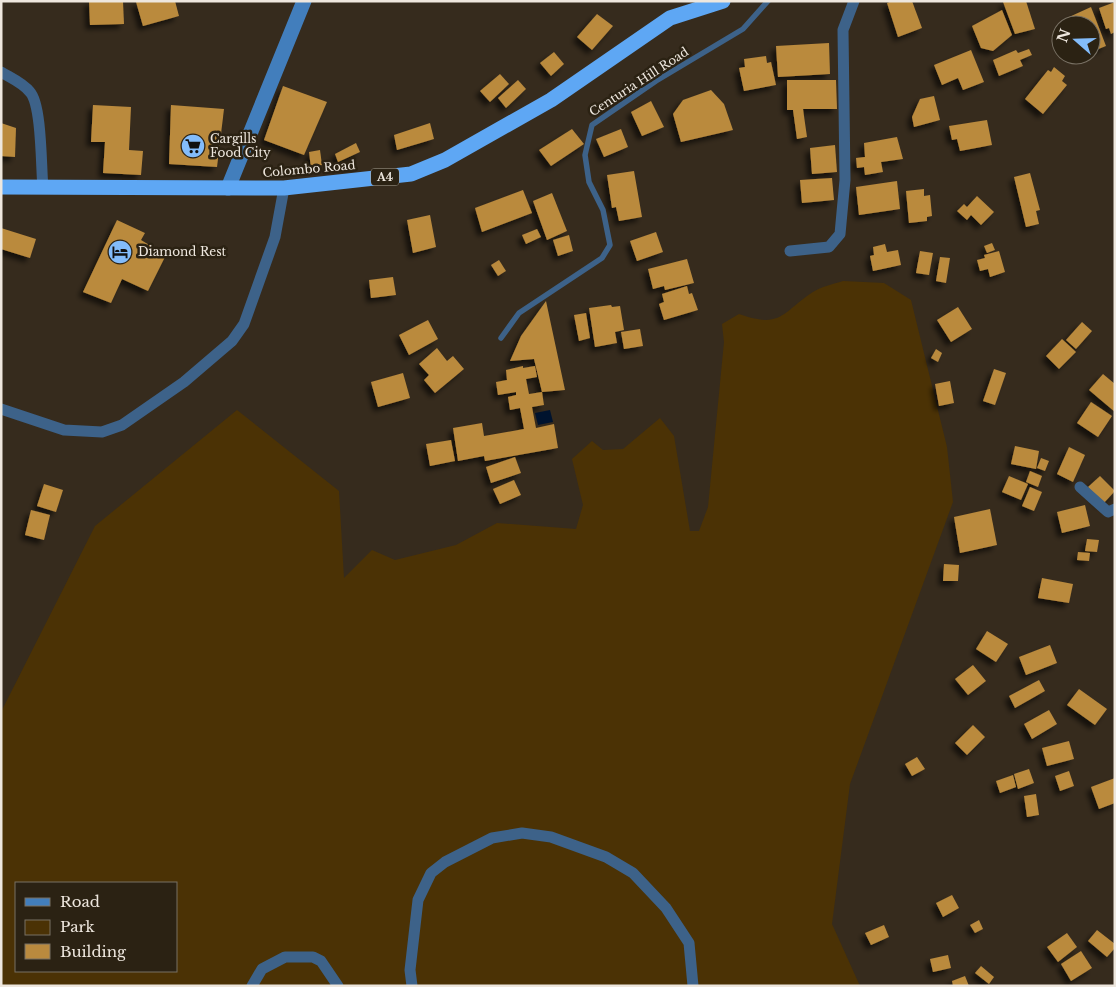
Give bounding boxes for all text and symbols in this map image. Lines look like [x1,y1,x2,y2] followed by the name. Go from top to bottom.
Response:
[1051,15,1101,65] north arrow
[1053,26,1074,45] text: N
[586,44,691,119] street label: Centuria Hill Road
[210,131,271,160] place label: Cargills Food City
[180,133,206,159] supermarket icon: Cargills Food City
[262,157,356,180] street label: Colombo Road
[371,168,399,186] road number: A4
[107,239,133,265] hotel icon: Diamond Rest
[138,244,227,259] place label: Diamond Rest
[15,882,178,972] legend
[60,892,100,911] text: Road
[60,917,96,936] text: Park
[60,942,127,961] text: Building

